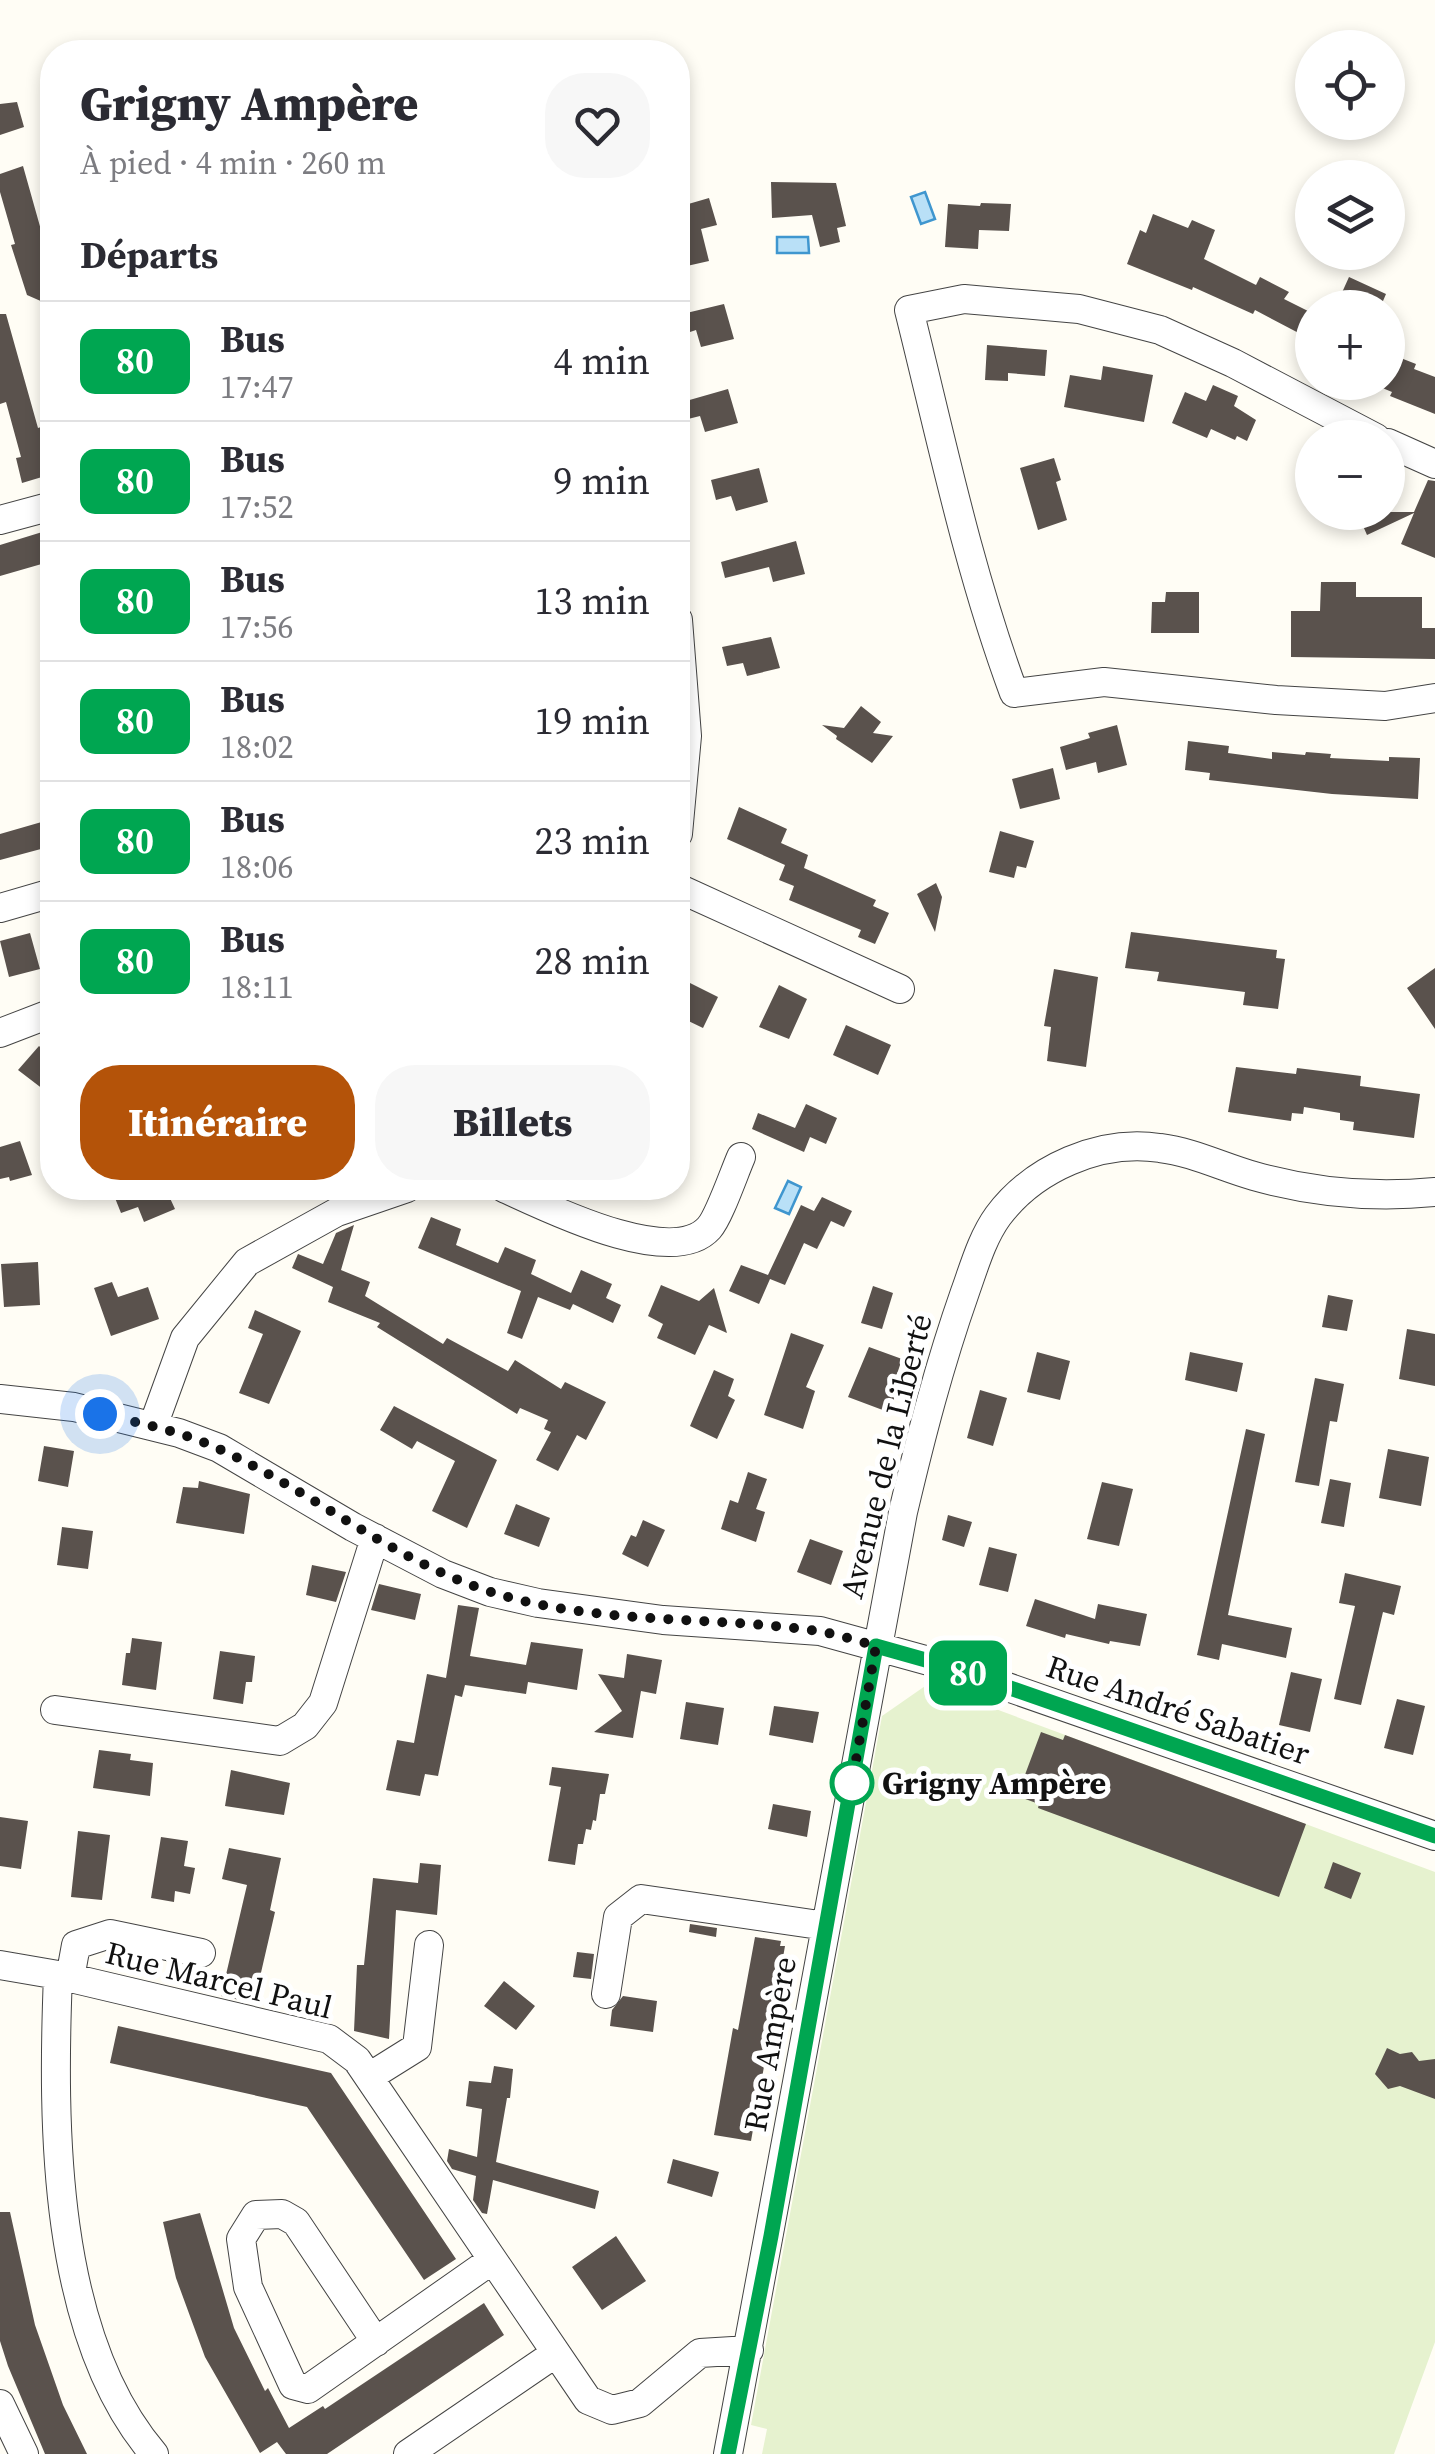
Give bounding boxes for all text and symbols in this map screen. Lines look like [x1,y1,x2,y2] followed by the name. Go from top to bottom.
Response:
[1295,30,1405,530] map controls
[1295,30,1405,140] button: locate
[80,70,419,136] text: Grigny Ampère
[545,73,650,178] button: heart
[80,141,386,185] text: À pied · 4 min · 260 m
[1295,160,1405,270] button: layers
[80,229,218,281] text: Départs
[1295,290,1405,400] button: +
[220,313,285,365] text: Bus
[554,335,650,387] text: 4 min
[116,337,154,385] text: 80
[220,365,294,409] text: 17:47
[1295,420,1405,530] button: −
[220,433,285,485] text: Bus
[554,455,650,507] text: 9 min
[116,457,154,505] text: 80
[220,485,294,529] text: 17:52
[220,553,285,605] text: Bus
[535,575,650,627] text: 13 min
[116,577,154,625] text: 80
[220,605,294,649] text: 17:56
[220,673,285,725] text: Bus
[535,695,650,747] text: 19 min
[116,697,154,745] text: 80
[220,725,294,769] text: 18:02
[220,793,285,845] text: Bus
[535,815,650,867] text: 23 min
[116,817,154,865] text: 80
[220,845,294,889] text: 18:06
[220,913,285,965] text: Bus
[535,935,650,987] text: 28 min
[116,937,154,985] text: 80
[220,965,294,1009] text: 18:11
[80,1065,355,1180] button: Itinéraire
[375,1065,650,1180] button: Billets
[829,1309,943,1603] street label: Avenue de la Liberté
[75,1389,125,1439] your location
[923,1640,1013,1706] line badge: 80
[1041,1644,1316,1776] street label: Rue André Sabatier
[949,1649,987,1697] text: 80
[882,1761,1106,1805] place label: Grigny Ampère
[831,1762,873,1804] marker: Grigny Ampère
[101,1931,337,2029] street label: Rue Marcel Paul
[733,1953,807,2135] street label: Rue Ampère

